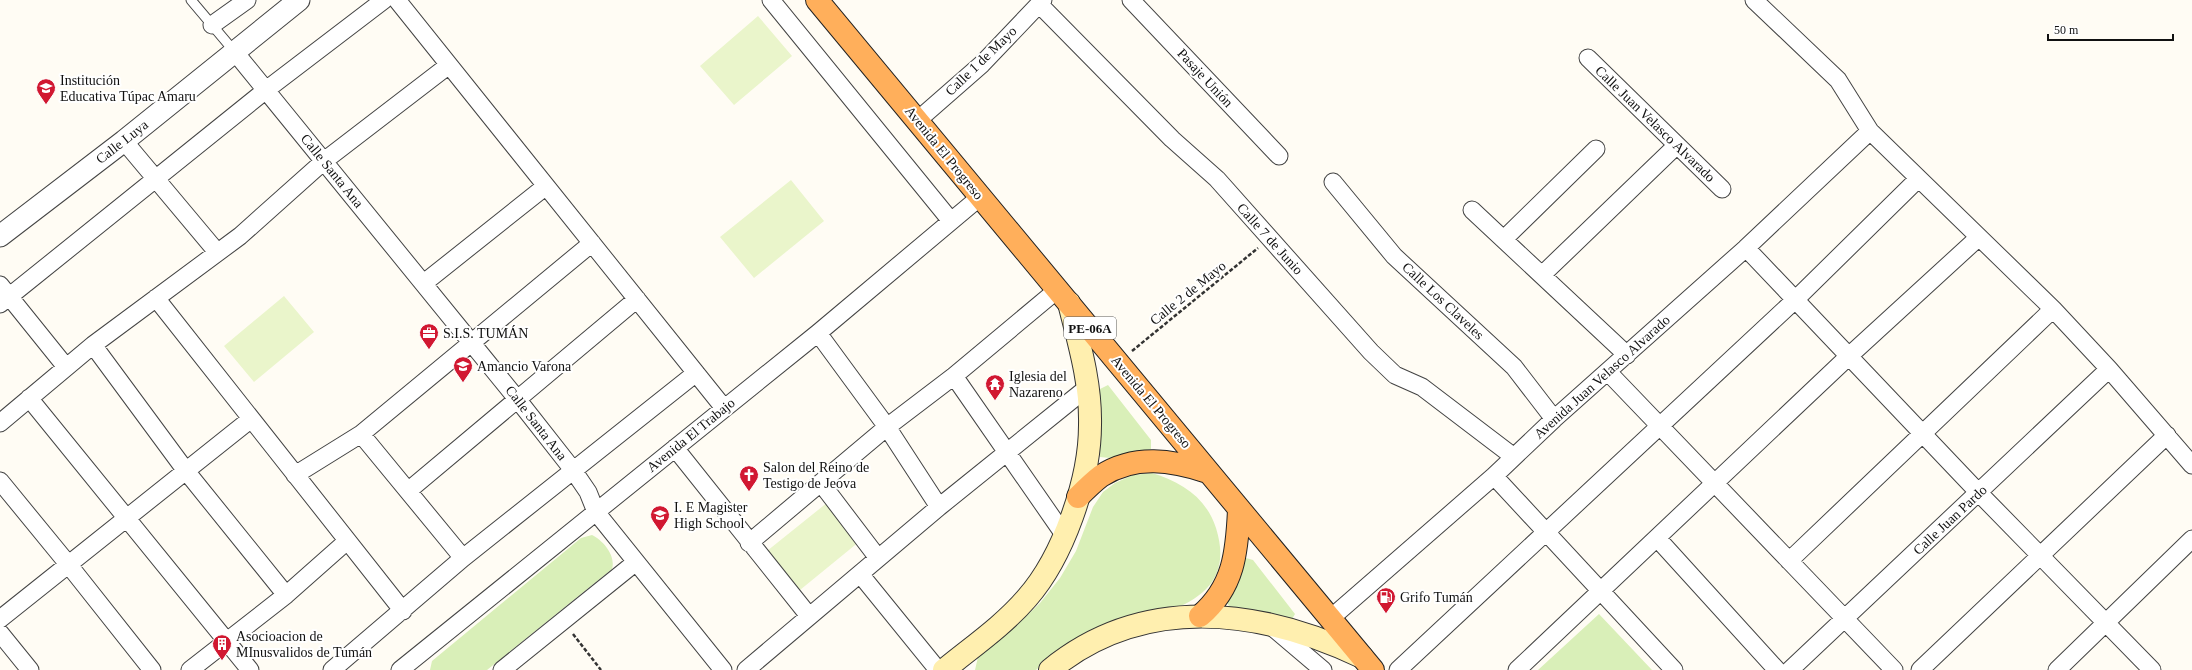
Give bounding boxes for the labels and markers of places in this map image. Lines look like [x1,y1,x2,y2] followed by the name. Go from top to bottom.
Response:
[60,73,196,104] place label: Institución Educativa Túpac Amaru
[35,77,57,105] school or university icon: Institución Educativa Túpac Amaru
[418,322,440,350] office icon: S.I.S. TUMÁN
[443,325,528,341] place label: S.I.S. TUMÁN
[452,355,474,383] school or university icon: Amancio Varona
[477,359,572,374] place label: Amancio Varona
[1009,369,1067,400] place label: Iglesia del Nazareno
[984,373,1006,401] temple icon: Iglesia del Nazareno
[763,460,869,491] place label: Salon del Reino de Testigo de Jeova
[738,464,760,492] church icon: Salon del Reino de Testigo de Jeova
[674,500,748,531] place label: I. E Magister High School
[649,504,671,532] school or university icon: I. E Magister High School
[1375,586,1397,614] fuel station icon: Grifo Tumán
[1400,590,1473,605] place label: Grifo Tumán
[236,629,372,660] place label: Asocioacion de MInusvalidos de Tumán
[211,633,233,661] building icon: Asocioacion de MInusvalidos de Tumán

